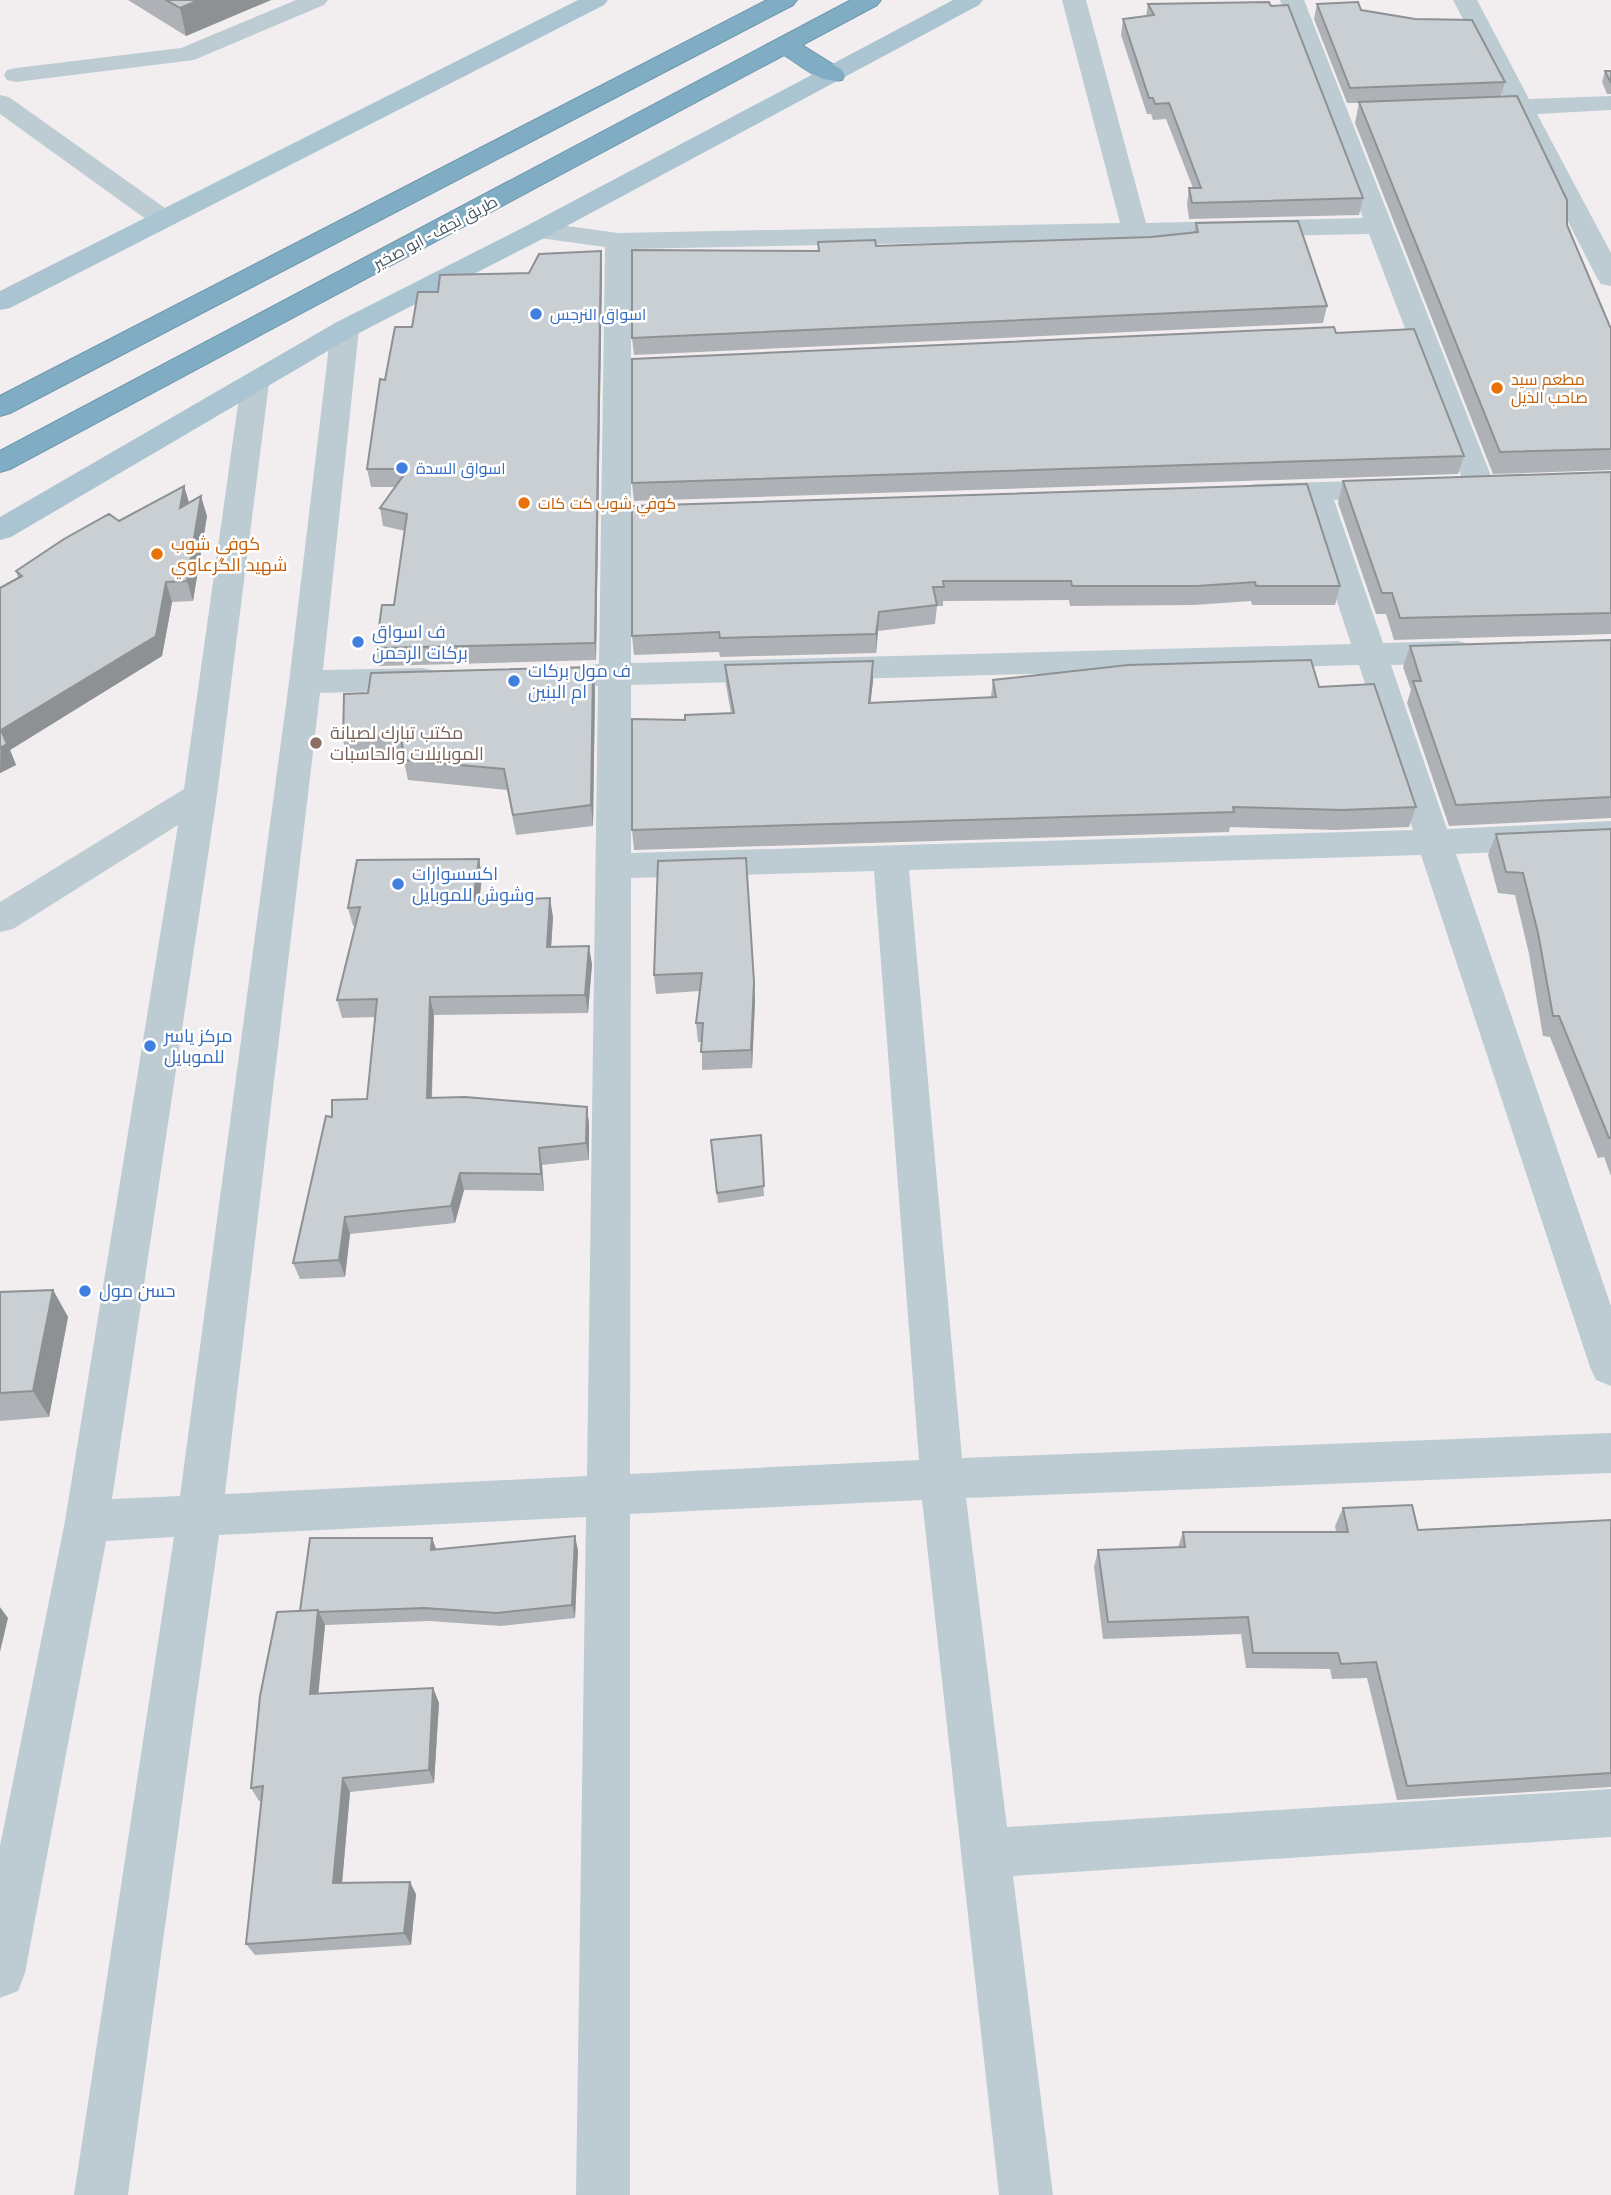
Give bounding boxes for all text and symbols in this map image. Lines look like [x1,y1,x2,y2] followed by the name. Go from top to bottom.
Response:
[369,191,501,275] street label: طريق نجف - ابو صخير
[550,304,646,325] place label: اسواق النرجس
[528,306,544,322] marker: اسواق النرجس
[1511,369,1588,408] place label: مطعم سيد صاحب الذيل
[1489,380,1505,396] marker: مطعم سيد صاحب الذيل
[416,458,506,479] place label: اسواق السدة
[394,460,410,476] marker: اسواق السدة
[538,493,676,517] place label: كوفي شوب كت كات
[516,495,532,511] marker: كوفي شوب كت كات
[171,532,287,579] place label: كوفي شوب شهيد الگرعاوي
[149,546,165,562] marker: كوفي شوب شهيد الگرعاوي
[372,620,468,664] place label: ف اسواق بركات الرحمن
[350,634,366,650] marker: ف اسواق بركات الرحمن
[528,659,631,704] place label: ف مول بركات ام البنين
[506,673,522,689] marker: ف مول بركات ام البنين
[330,721,484,765] place label: مكتب تبارك لصيانة الموبايلات والحاسبات
[308,735,324,751] marker: مكتب تبارك لصيانة الموبايلات والحاسبات
[412,862,534,906] place label: اكسسوارات وشوش للموبايل
[390,876,406,892] marker: اكسسوارات وشوش للموبايل
[163,1024,233,1068] place label: مركز ياسر للموبايل
[142,1038,158,1054] marker: مركز ياسر للموبايل
[99,1279,175,1302] place label: حسن مول
[77,1283,93,1299] marker: حسن مول

